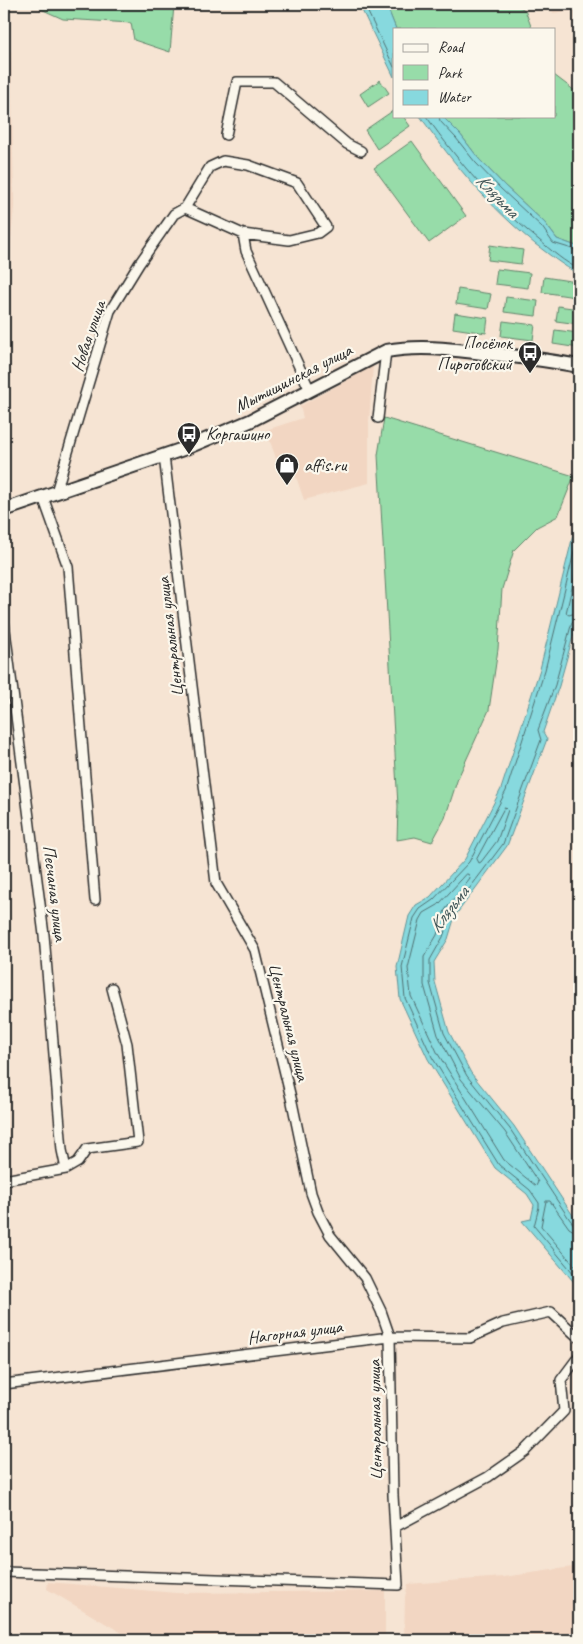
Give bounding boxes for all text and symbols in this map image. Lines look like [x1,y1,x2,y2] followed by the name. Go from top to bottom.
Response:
[393,28,556,118] legend
[438,38,465,57] text: Road
[438,64,463,83] text: Park
[438,88,472,107] text: Water
[471,169,526,224] water label: Клязьма
[66,296,111,374] street label: Новая улица
[437,332,513,375] place label: Посёлок Пироговский
[230,338,357,417] street label: Мытищинская улица
[517,340,543,374] bus stop icon: Посёлок Пироговский
[176,421,202,455] bus stop icon: Коргашино
[206,423,271,445] place label: Коргашино
[274,452,300,486] shop icon: affis.ru
[304,454,348,476] place label: affis.ru
[152,575,188,698] street label: Центральная улица
[38,844,72,943] street label: Песчаная улица
[423,880,476,937] water label: Клязьма
[264,961,315,1084] street label: Центральная улица
[246,1315,345,1349] street label: Нагорная улица
[363,1358,387,1480] street label: Центральная улица

